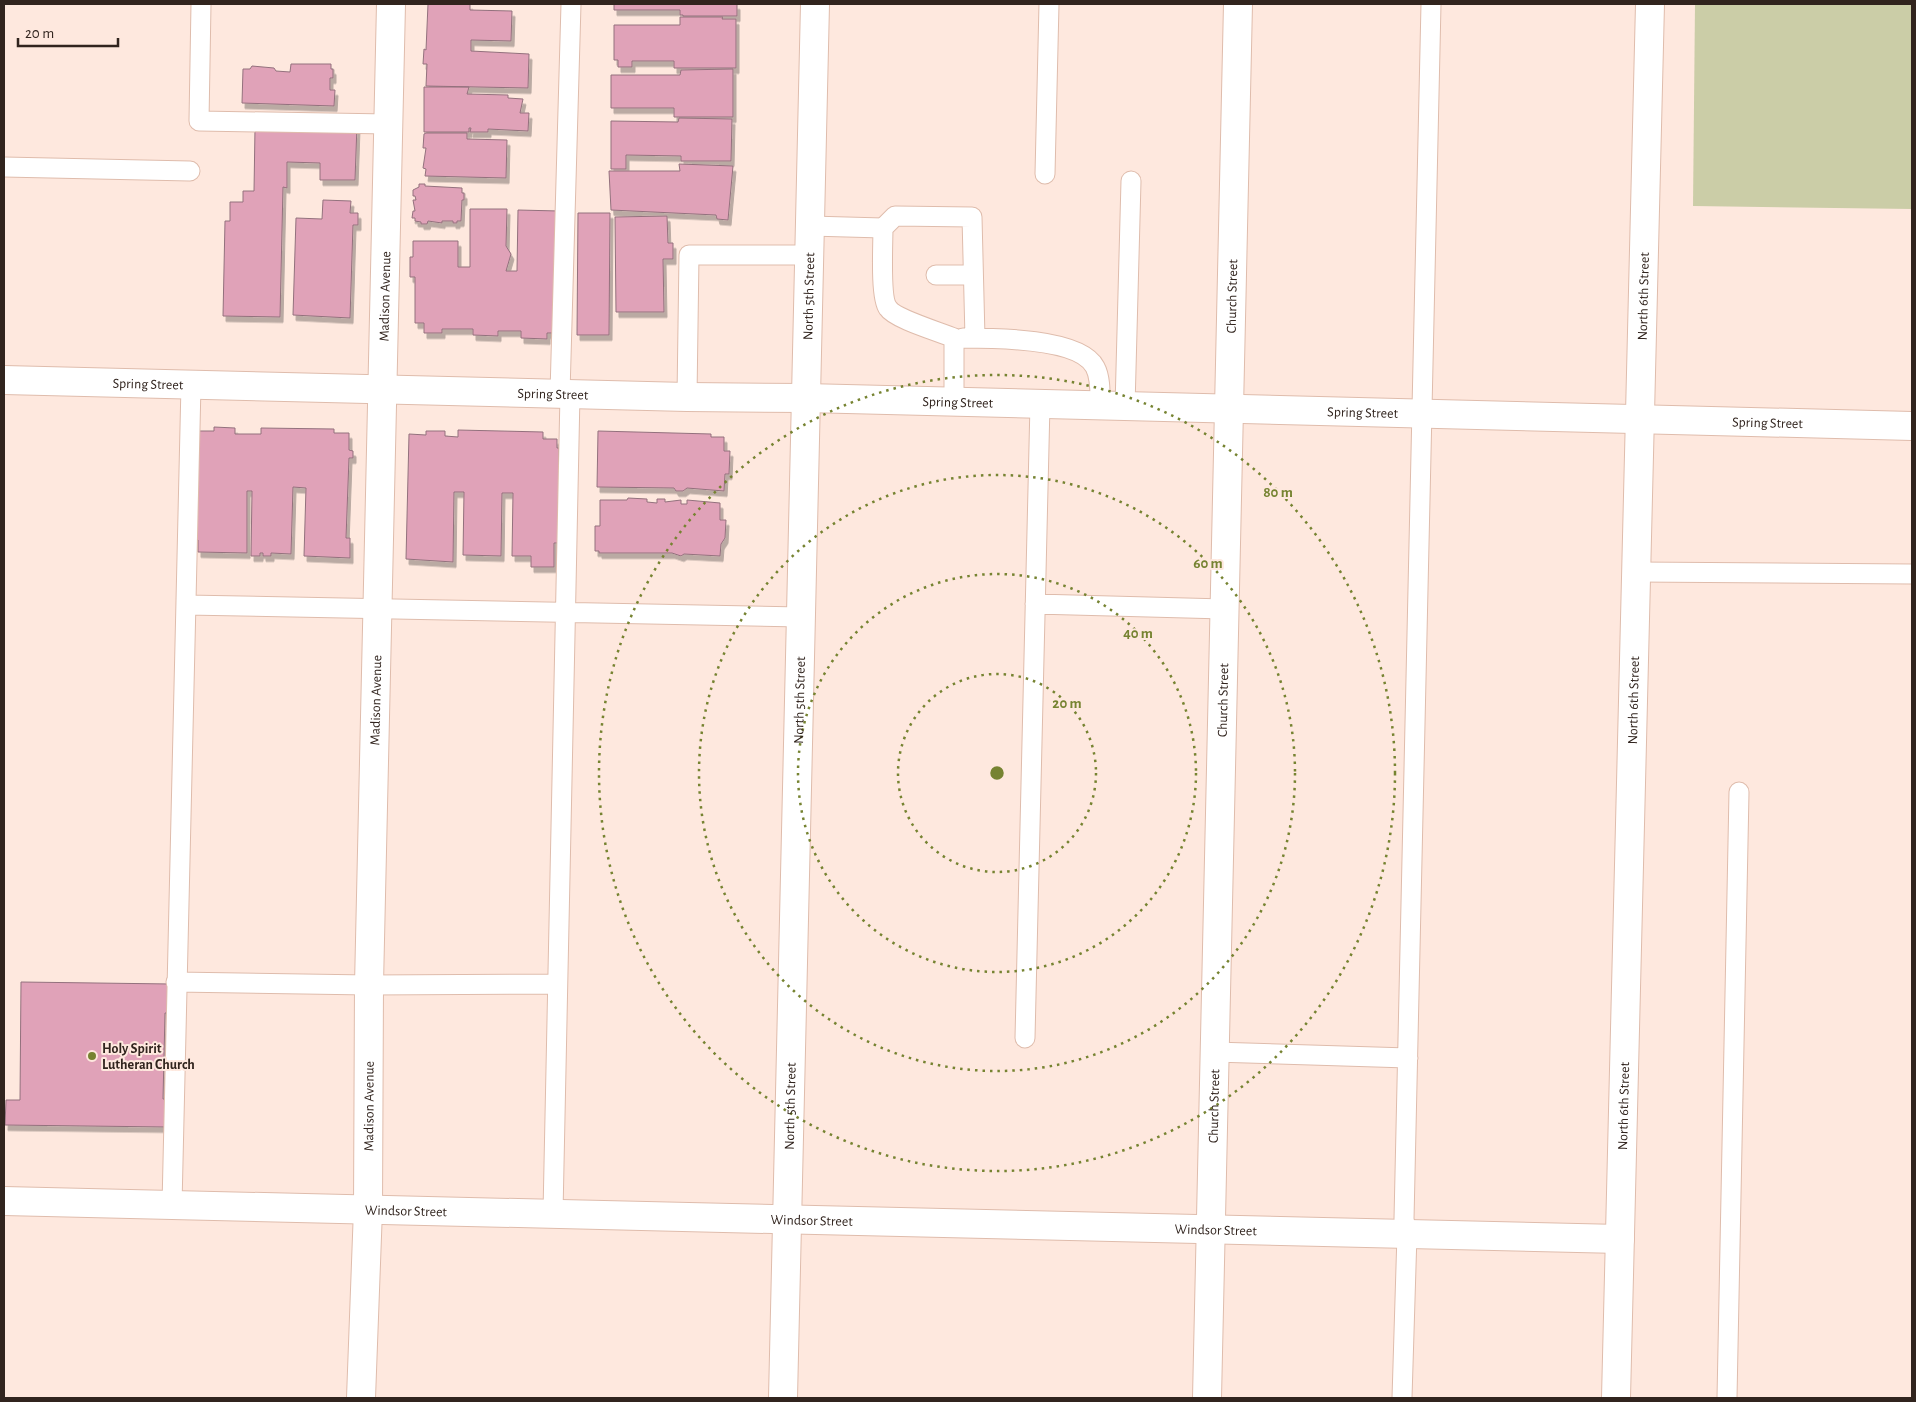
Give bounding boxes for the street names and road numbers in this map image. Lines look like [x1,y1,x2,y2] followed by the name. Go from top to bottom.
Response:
[377,251,393,342] street label: Madison Avenue
[801,252,817,340] street label: North 5th Street
[1636,252,1652,341] street label: North 6th Street
[1225,259,1240,333] street label: Church Street
[112,377,184,392] street label: Spring Street
[517,387,589,403] street label: Spring Street
[922,395,994,411] street label: Spring Street
[1327,405,1399,421] street label: Spring Street
[1732,415,1804,431] street label: Spring Street
[368,655,384,746] street label: Madison Avenue
[1626,655,1642,745] street label: North 6th Street
[792,656,808,744] street label: North 5th Street
[1216,662,1231,737] street label: Church Street
[362,1061,377,1151] street label: Madison Avenue
[1616,1061,1632,1150] street label: North 6th Street
[783,1062,799,1150] street label: North 5th Street
[1207,1068,1222,1143] street label: Church Street
[365,1203,448,1219] street label: Windsor Street
[771,1213,854,1229] street label: Windsor Street
[1174,1223,1257,1238] street label: Windsor Street

